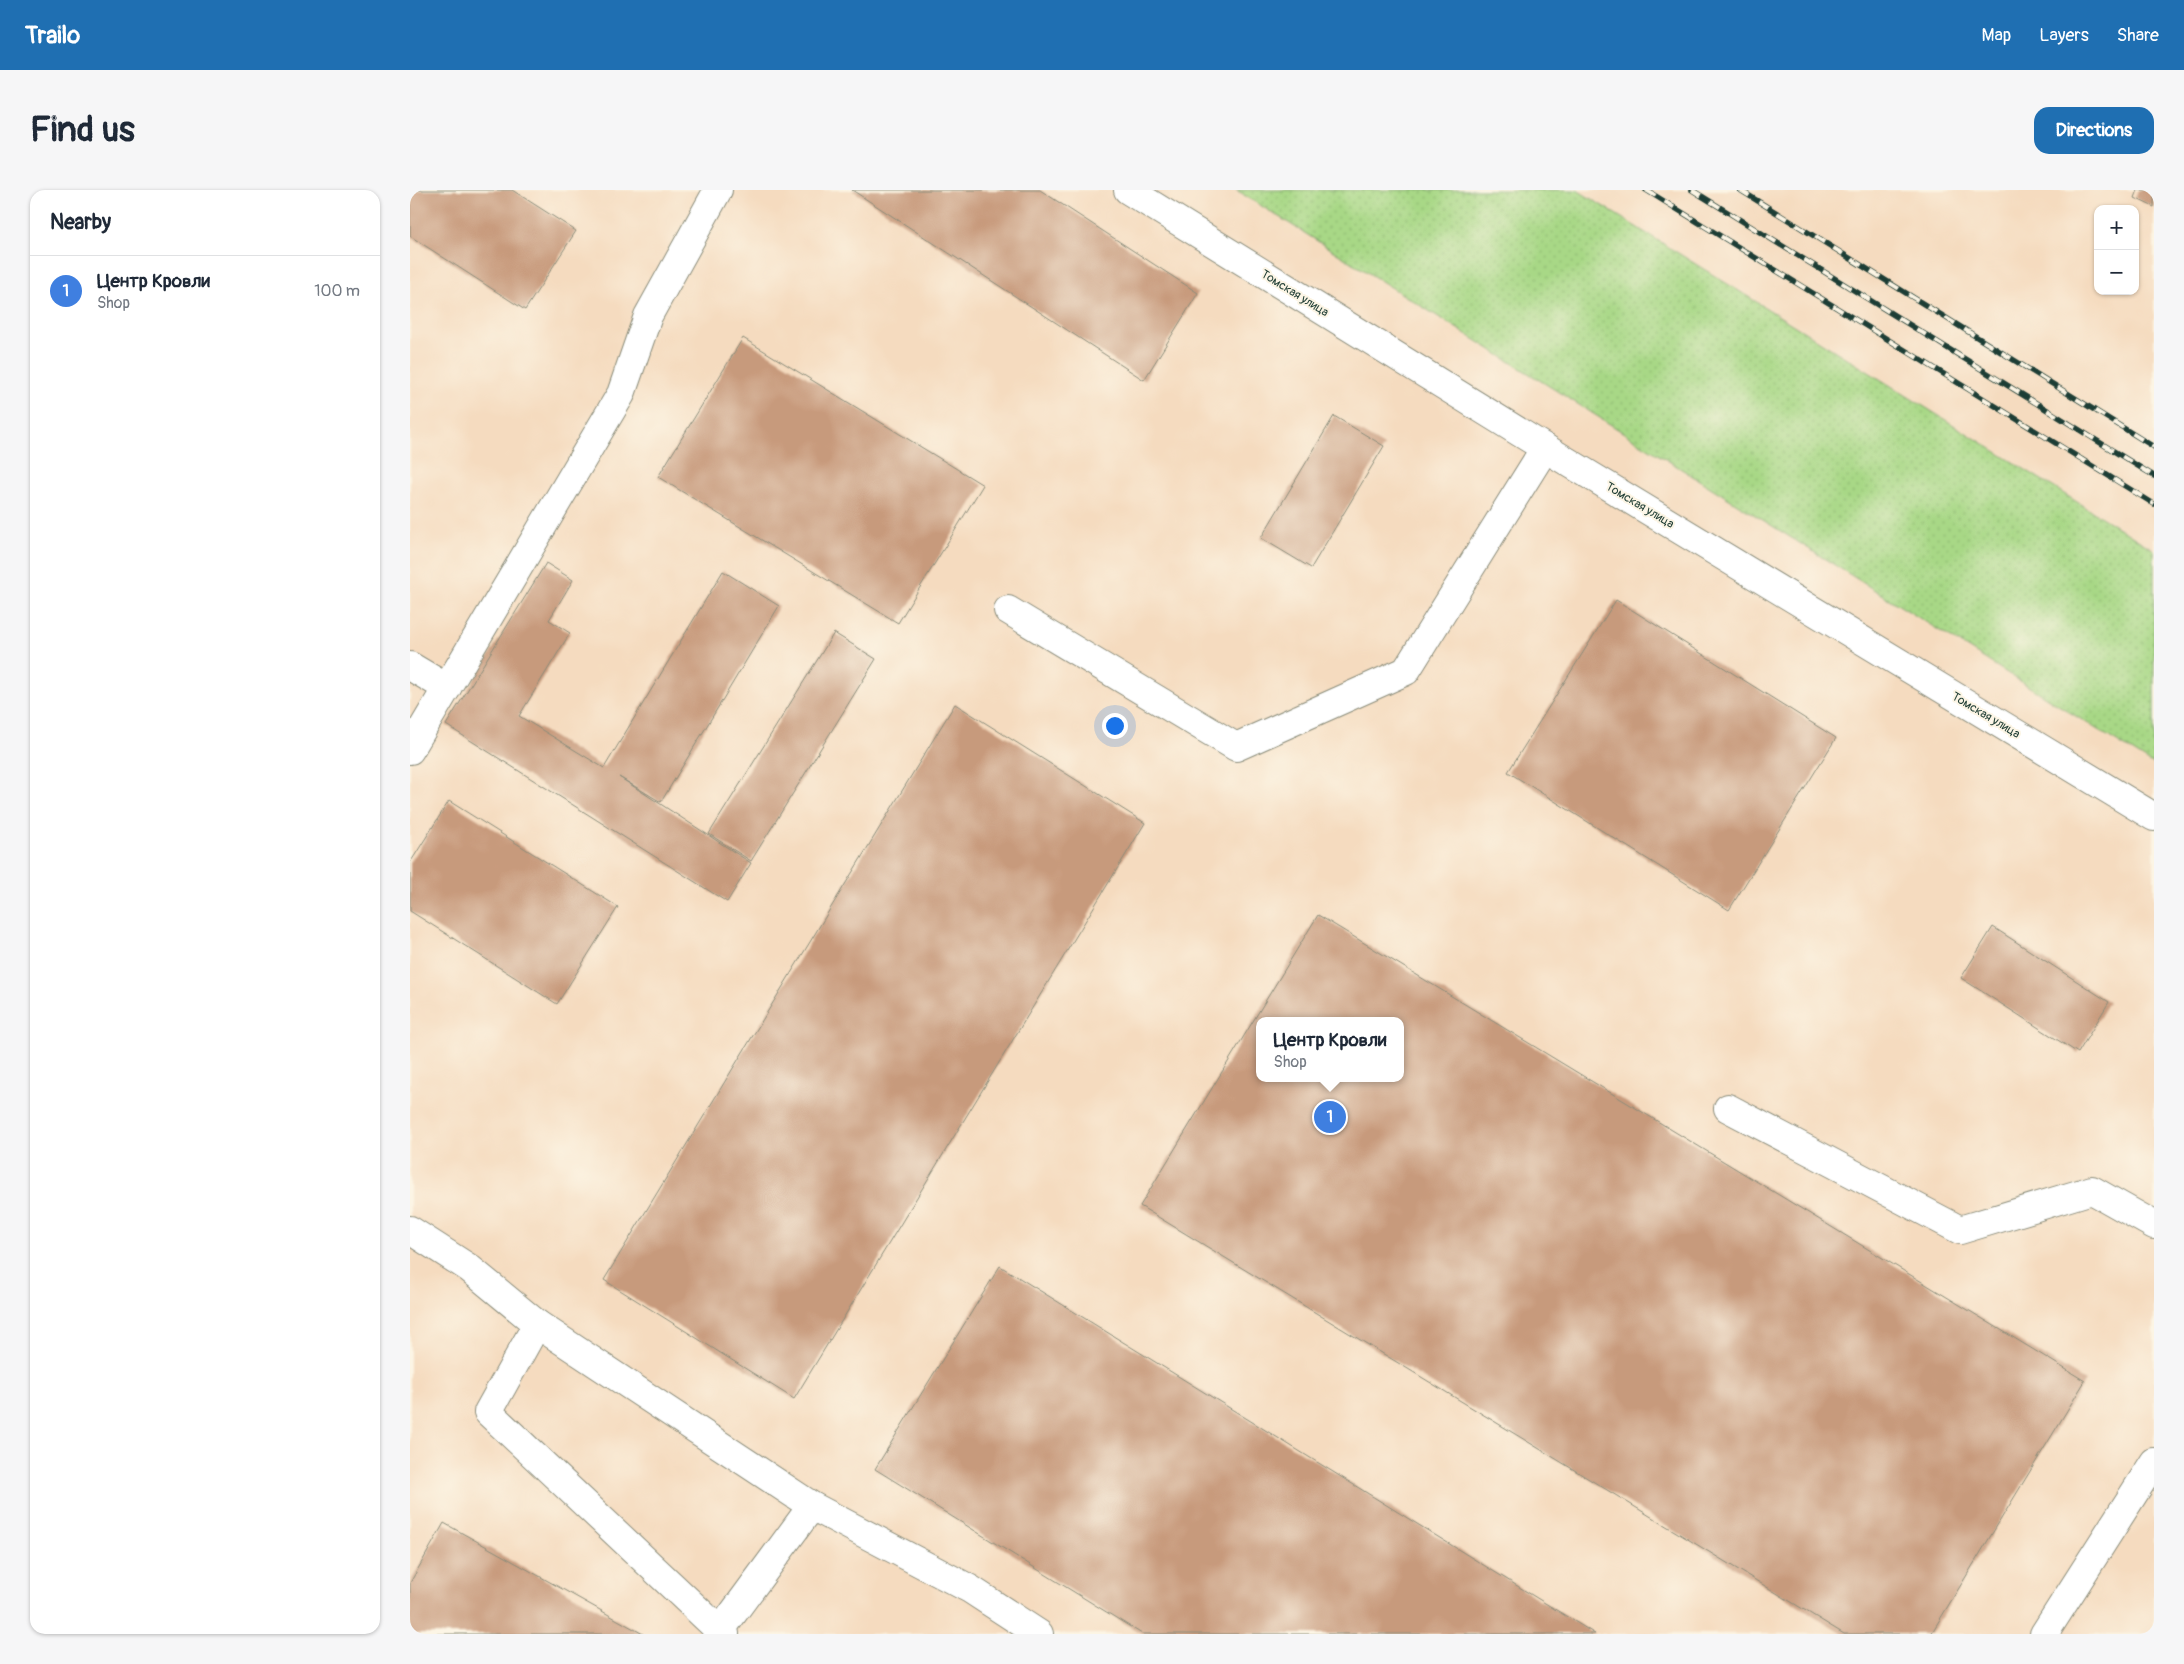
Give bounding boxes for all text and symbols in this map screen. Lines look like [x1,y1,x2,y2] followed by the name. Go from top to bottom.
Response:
[25,21,80,50] text: Trailo
[1982,24,2011,47] text: Map
[2039,24,2089,47] text: Layers
[2117,24,2159,47] text: Share
[2034,107,2154,154] button: Directions
[30,108,135,152] text: Find us
[2094,205,2139,295] map controls
[2094,205,2139,250] button: +
[50,209,111,236] text: Nearby
[2094,250,2139,295] button: −
[1258,267,1332,320] street label: Томская улица
[97,269,210,293] text: Центр Кровли
[63,281,69,301] text: 1
[314,281,360,301] text: 100 m
[97,293,130,313] text: Shop
[1603,479,1677,532] street label: Томская улица
[1949,689,2023,742] street label: Томская улица
[1102,713,1128,739] your location
[1256,1017,1404,1082] popup
[1274,1028,1386,1052] text: Центр Кровли
[1274,1052,1307,1072] text: Shop
[1314,1098,1346,1136] pin: 1

